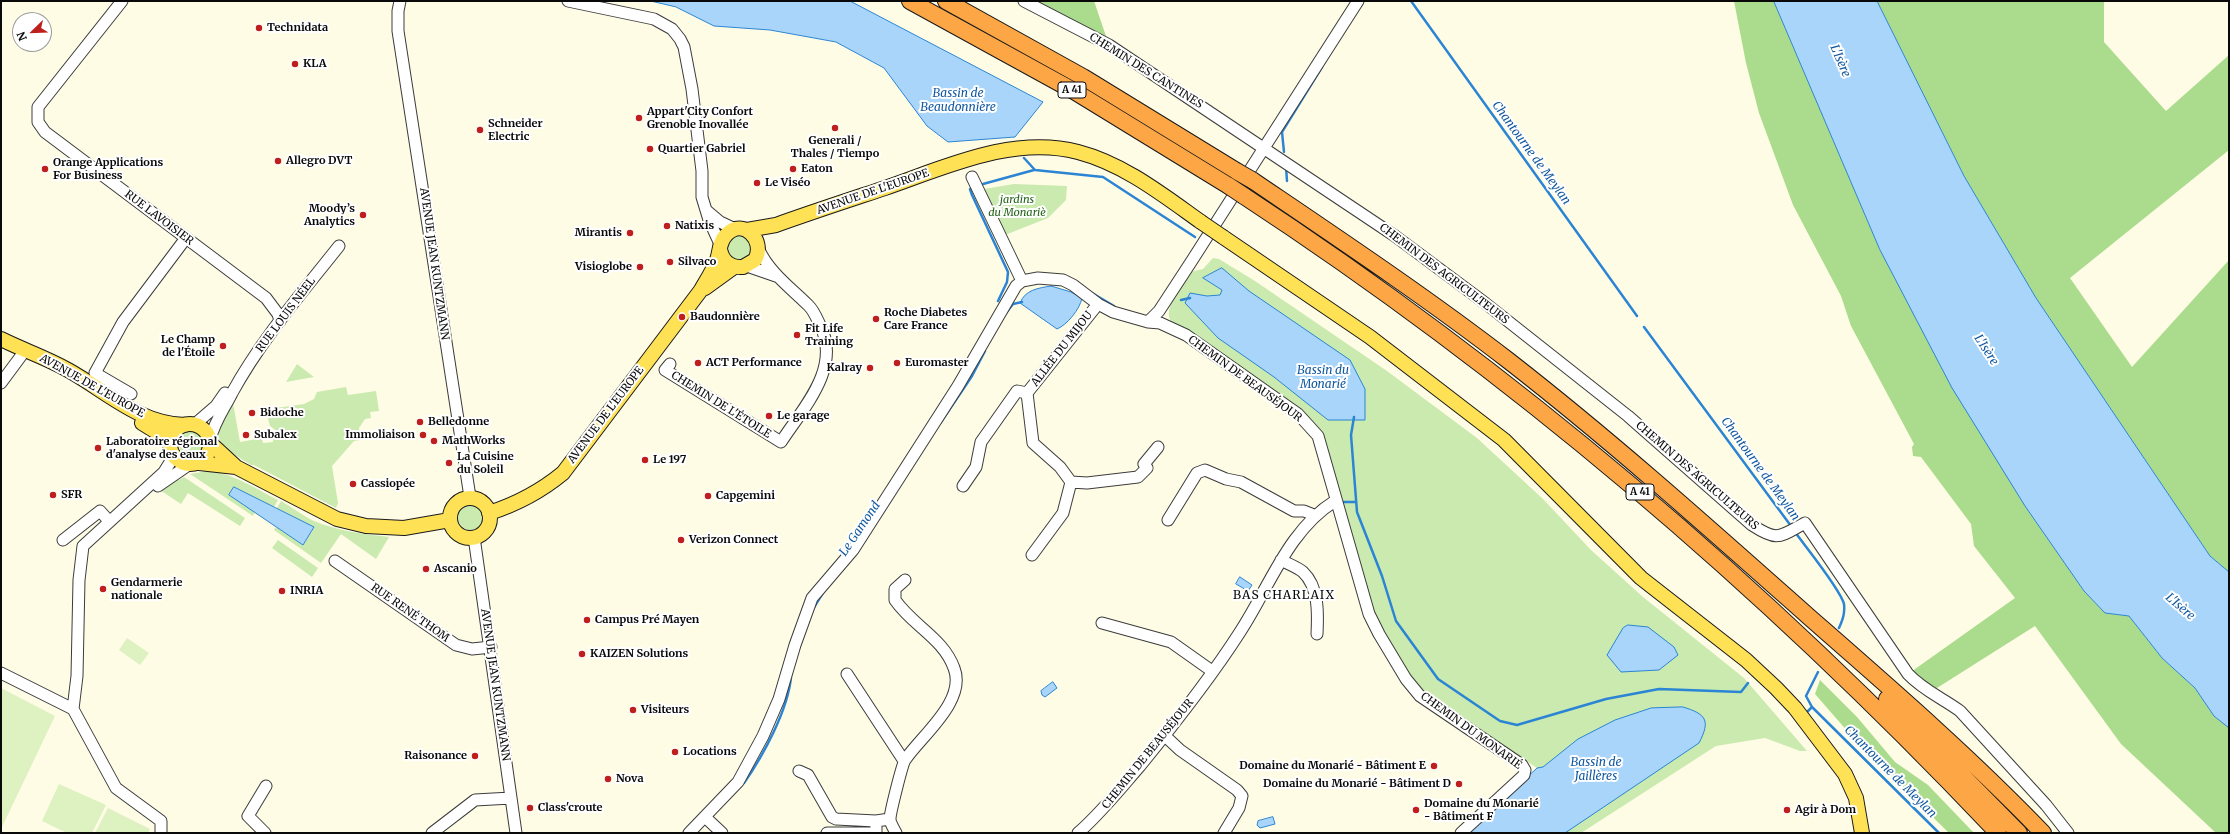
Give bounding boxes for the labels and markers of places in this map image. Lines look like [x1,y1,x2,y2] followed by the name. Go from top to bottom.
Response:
[267,21,328,35] place label: Technidata
[254,23,264,33] marker: Technidata
[303,57,326,71] place label: KLA
[290,59,300,69] marker: KLA
[647,105,753,131] place label: Appart'City Confort Grenoble Inovallée
[634,113,644,123] marker: Appart'City Confort Grenoble Inovallée
[488,117,543,143] place label: Schneider Electric
[830,123,840,133] marker: Generali / Thales / Tiempo
[475,125,485,135] marker: Schneider Electric
[791,134,879,160] place label: Generali / Thales / Tiempo
[658,142,745,156] place label: Quartier Gabriel
[645,144,655,154] marker: Quartier Gabriel
[286,154,352,168] place label: Allegro DVT
[53,156,163,182] place label: Orange Applications For Business
[273,156,283,166] marker: Allegro DVT
[801,162,833,176] place label: Eaton
[40,164,50,174] marker: Orange Applications For Business
[788,164,798,174] marker: Eaton
[765,176,810,190] place label: Le Viséo
[752,178,762,188] marker: Le Viséo
[304,202,355,228] place label: Moody’s Analytics
[358,210,368,220] marker: Moody’s Analytics
[675,219,714,233] place label: Natixis
[662,221,672,231] marker: Natixis
[575,226,622,240] place label: Mirantis
[625,228,635,238] marker: Mirantis
[678,255,716,269] place label: Silvaco
[665,257,675,267] marker: Silvaco
[575,260,632,274] place label: Visioglobe
[635,262,645,272] marker: Visioglobe
[884,306,967,332] place label: Roche Diabetes Care France
[690,310,760,324] place label: Baudonnière
[677,312,687,322] marker: Baudonnière
[871,314,881,324] marker: Roche Diabetes Care France
[805,322,853,348] place label: Fit Life Training
[792,330,802,340] marker: Fit Life Training
[161,333,215,359] place label: Le Champ de l'Étoile
[218,341,228,351] marker: Le Champ de l'Étoile
[706,356,802,370] place label: ACT Performance
[905,356,969,370] place label: Euromaster
[693,358,703,368] marker: ACT Performance
[892,358,902,368] marker: Euromaster
[827,361,862,375] place label: Kalray
[865,363,875,373] marker: Kalray
[260,406,304,420] place label: Bidoche
[247,408,257,418] marker: Bidoche
[777,409,830,423] place label: Le garage
[764,411,774,421] marker: Le garage
[428,415,489,429] place label: Belledonne
[415,417,425,427] marker: Belledonne
[254,428,297,442] place label: Subalex
[345,428,415,442] place label: Immoliaison
[241,430,251,440] marker: Subalex
[418,430,428,440] marker: Immoliaison
[442,434,505,448] place label: MathWorks
[106,435,217,461] place label: Laboratoire régional d'analyse des eaux
[429,436,439,446] marker: MathWorks
[93,443,103,453] marker: Laboratoire régional d'analyse des eaux
[457,450,514,476] place label: La Cuisine du Soleil
[653,453,686,467] place label: Le 197
[640,455,650,465] marker: Le 197
[444,458,454,468] marker: La Cuisine du Soleil
[361,477,415,491] place label: Cassiopée
[348,479,358,489] marker: Cassiopée
[61,488,82,502] place label: SFR
[716,489,775,503] place label: Capgemini
[48,490,58,500] marker: SFR
[703,491,713,501] marker: Capgemini
[689,533,778,547] place label: Verizon Connect
[676,535,686,545] marker: Verizon Connect
[434,562,477,576] place label: Ascanio
[421,564,431,574] marker: Ascanio
[111,576,183,602] place label: Gendarmerie nationale
[98,584,108,594] marker: Gendarmerie nationale
[290,584,323,598] place label: INRIA
[277,586,287,596] marker: INRIA
[595,613,699,627] place label: Campus Pré Mayen
[582,615,592,625] marker: Campus Pré Mayen
[590,647,688,661] place label: KAIZEN Solutions
[577,649,587,659] marker: KAIZEN Solutions
[641,703,689,717] place label: Visiteurs
[628,705,638,715] marker: Visiteurs
[683,745,737,759] place label: Locations
[670,747,680,757] marker: Locations
[404,749,467,763] place label: Raisonance
[470,751,480,761] marker: Raisonance
[1239,759,1426,773] place label: Domaine du Monarié - Bâtiment E
[1429,761,1439,771] marker: Domaine du Monarié - Bâtiment E
[616,772,644,786] place label: Nova
[603,774,613,784] marker: Nova
[1263,777,1451,791] place label: Domaine du Monarié - Bâtiment D
[1454,779,1464,789] marker: Domaine du Monarié - Bâtiment D
[1424,797,1539,823] place label: Domaine du Monarié - Bâtiment F
[538,801,602,815] place label: Class'croute
[525,803,535,813] marker: Class'croute
[1795,803,1856,817] place label: Agir à Dom
[1411,805,1421,815] marker: Domaine du Monarié - Bâtiment F
[1782,805,1792,815] marker: Agir à Dom

